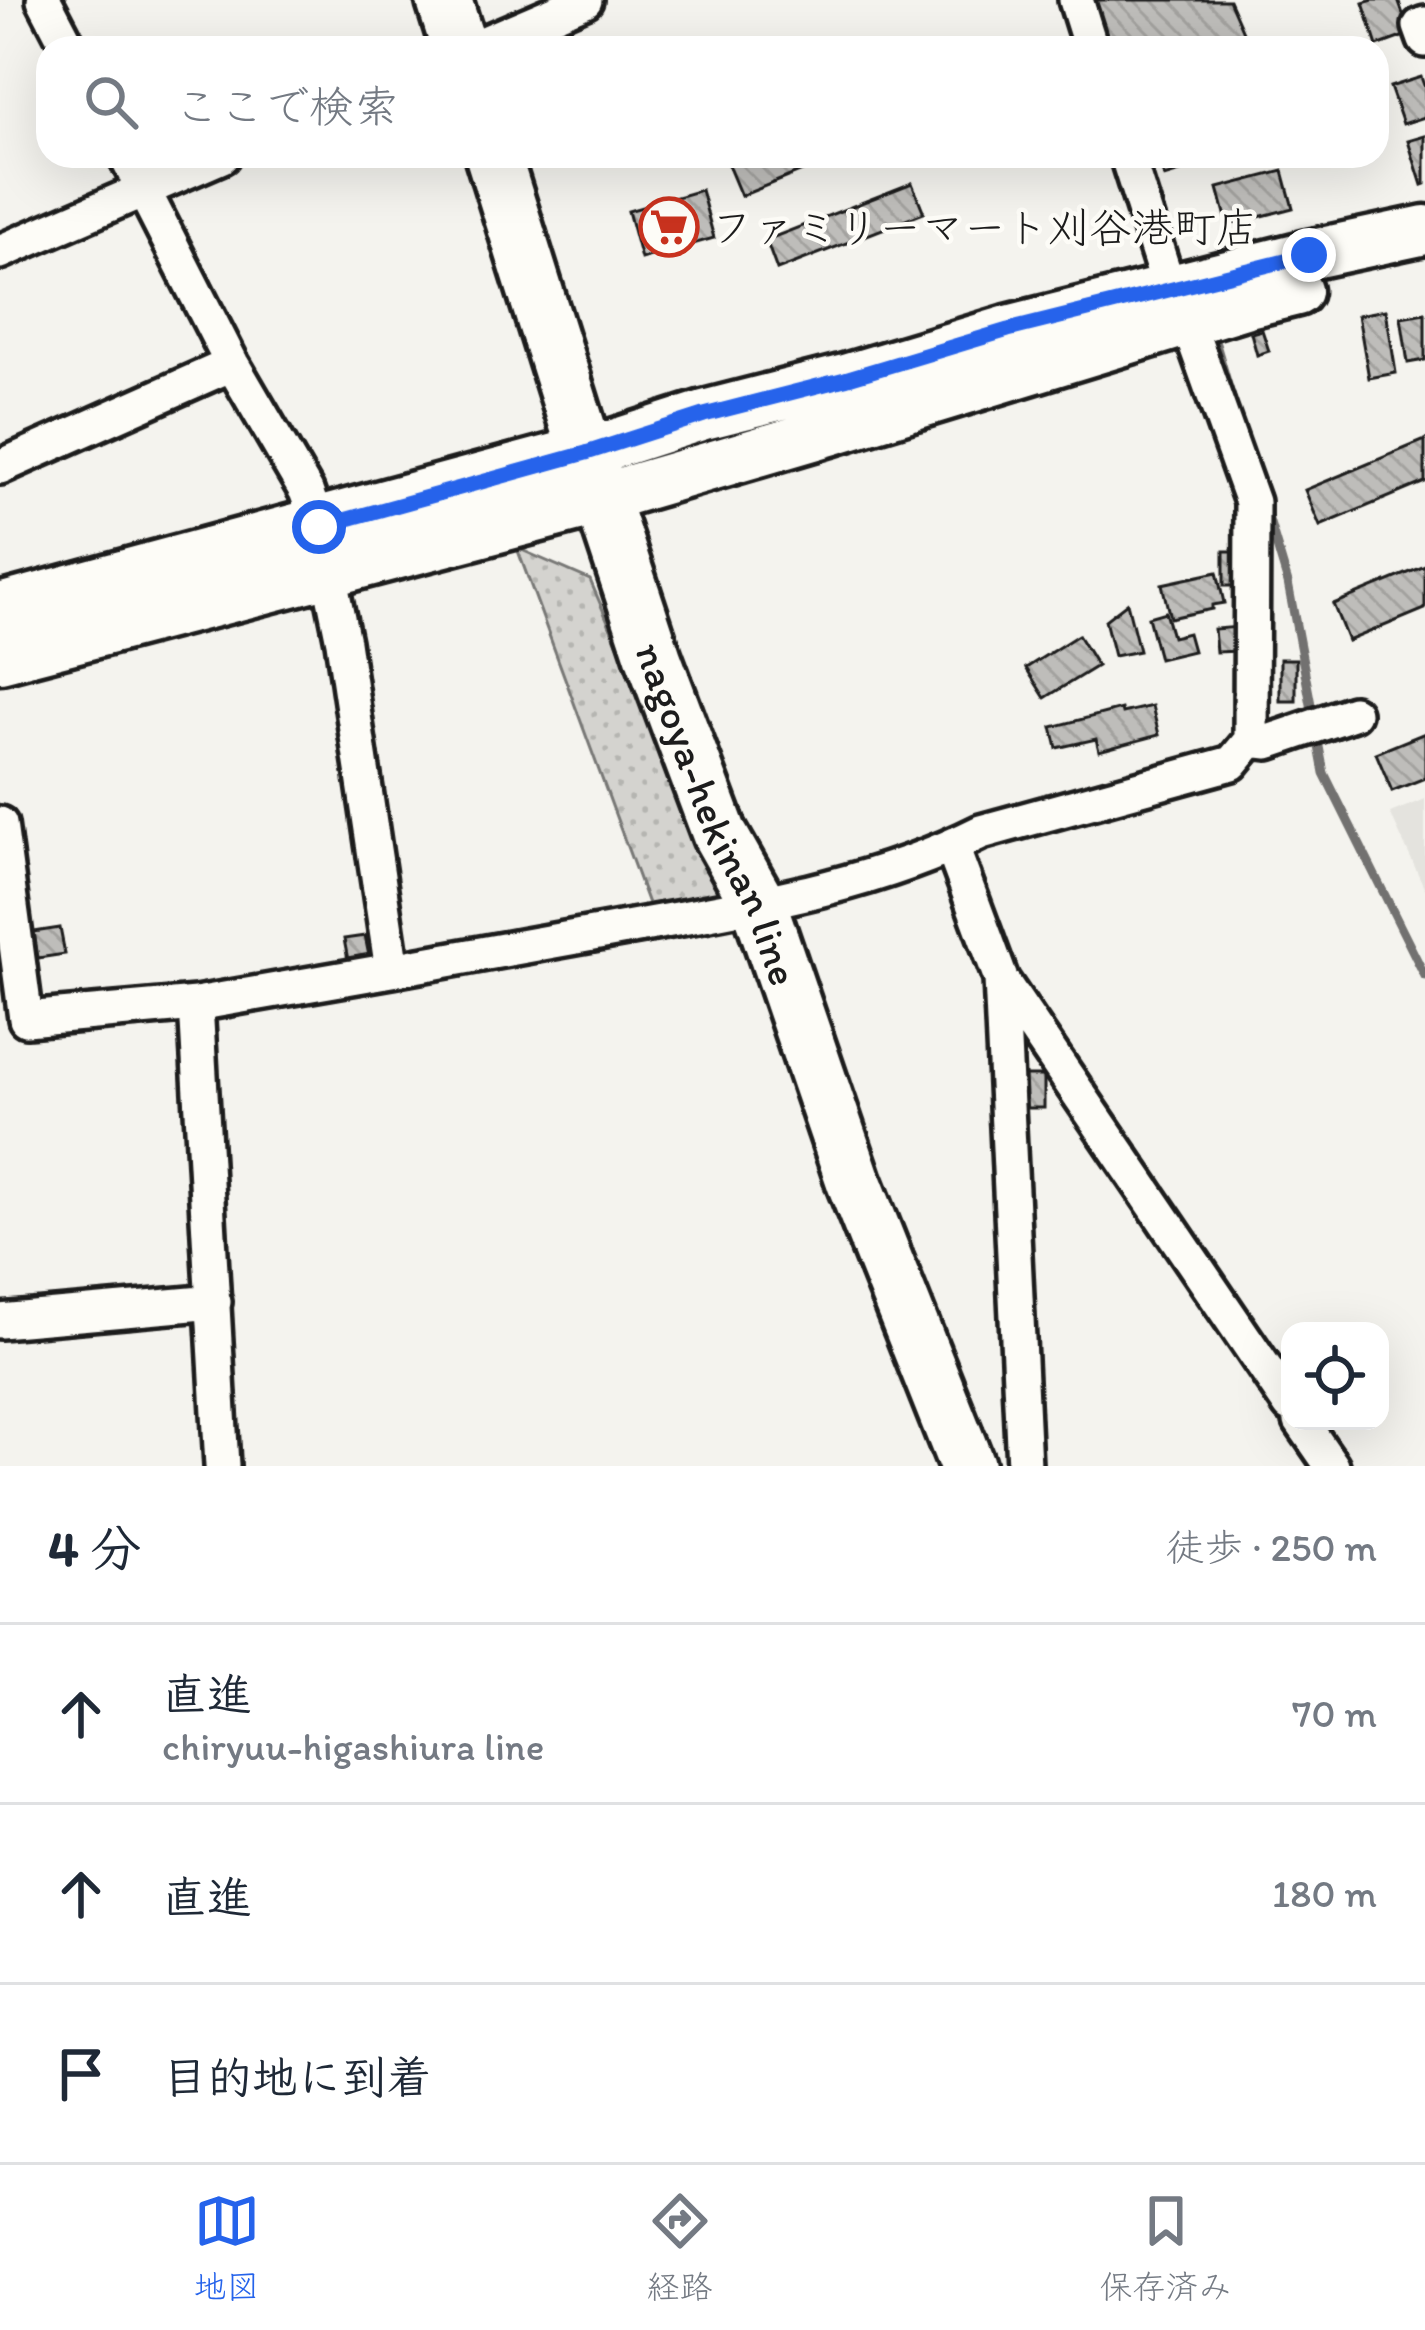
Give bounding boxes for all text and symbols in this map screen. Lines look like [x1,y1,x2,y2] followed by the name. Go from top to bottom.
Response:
[36,36,1389,168] search box
[78,69,144,135] icon: search
[174,79,399,133] text: ここで検索
[638,196,700,258] supermarket icon: ファミリーマート刈谷港町店
[711,202,1258,253] place label: ファミリーマート刈谷港町店
[1282,228,1336,282] route end
[292,500,346,554] route start
[625,636,810,992] street label: nagoya-hekinan line
[1281,1322,1389,1430] map controls
[1281,1322,1389,1430] button: locate
[48,1518,141,1579] text: 4 分
[1166,1524,1377,1571] text: 徒歩 · 250 m
[162,1667,252,1721] text: 直進
[48,1681,114,1747] icon: ahead
[1292,1690,1377,1737] text: 70 m
[162,1723,544,1770] text: chiryuu-higashiura line
[48,1861,114,1927] icon: ahead
[162,1870,252,1924] text: 直進
[1272,1870,1377,1917] text: 180 m
[48,2041,114,2107] icon: arrive
[162,2050,432,2104] text: 目的地に到着
[194,2188,260,2308] tab: 地図
[647,2188,713,2308] tab: 経路
[1100,2188,1232,2308] tab: 保存済み

